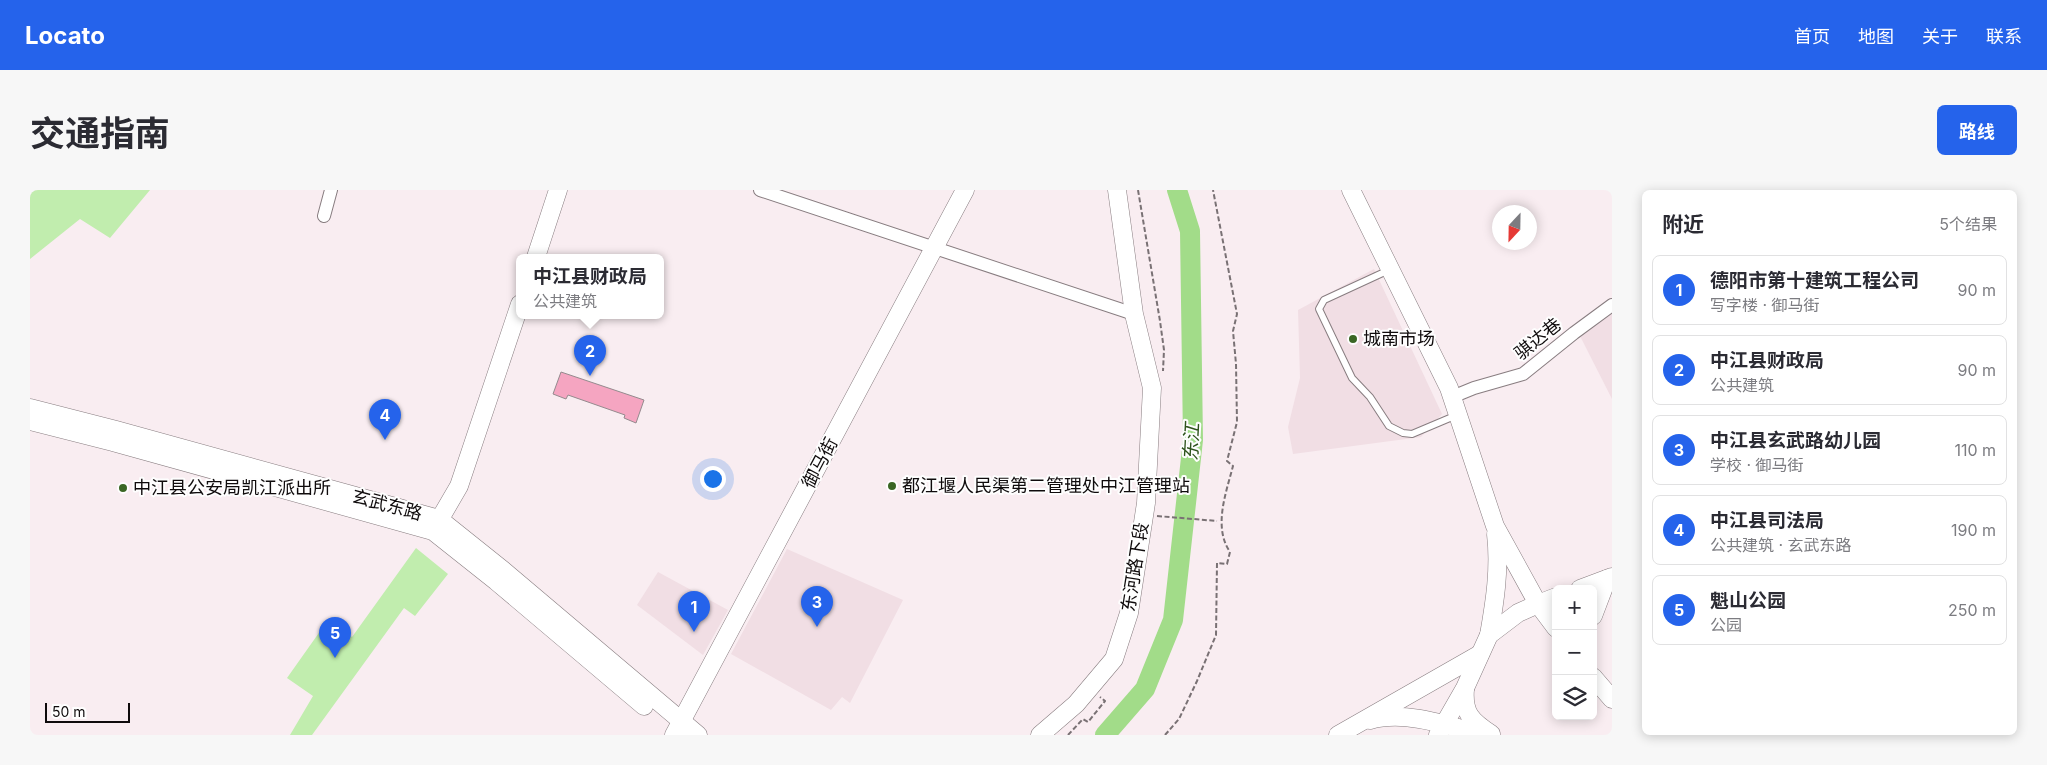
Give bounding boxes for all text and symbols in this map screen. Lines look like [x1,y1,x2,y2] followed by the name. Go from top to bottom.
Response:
[25,21,105,50] text: Locato
[1794,26,1830,47] text: 首页
[1858,26,1894,47] text: 地图
[1922,26,1958,47] text: 关于
[1986,26,2022,47] text: 联系
[1937,105,2017,155] button: 路线
[30,112,170,154] text: 交通指南
[1492,205,1537,250] north arrow
[1662,212,1704,237] text: 附近
[1939,214,1997,234] text: 5个结果
[516,254,664,319] popup
[533,265,647,288] text: 中江县财政局
[1710,269,1919,292] text: 德阳市第十建筑工程公司
[1676,280,1682,300] text: 1
[1957,280,1996,300] text: 90 m
[533,291,597,311] text: 公共建筑
[1710,295,1820,315] text: 写字楼 · 御马街
[1510,313,1565,364] street label: 骐达巷
[1363,328,1435,349] place label: 城南市场
[1347,333,1359,345] marker: 城南市场
[574,335,606,376] pin: 2
[1710,349,1824,372] text: 中江县财政局
[1674,360,1684,380] text: 2
[1957,360,1996,380] text: 90 m
[1710,375,1774,395] text: 公共建筑
[369,399,401,440] pin: 4
[1179,420,1204,462] water label: 东江
[1710,429,1881,452] text: 中江县玄武路幼儿园
[798,434,842,492] street label: 御马街
[1674,440,1684,460] text: 3
[1954,440,1996,460] text: 110 m
[1710,455,1804,475] text: 学校 · 御马街
[700,466,726,492] your location
[902,475,1190,496] place label: 都江堰人民渠第二管理处中江管理站
[133,477,331,498] place label: 中江县公安局凯江派出所
[886,480,898,492] marker: 都江堰人民渠第二管理处中江管理站
[117,482,129,494] marker: 中江县公安局凯江派出所
[350,485,425,524] street label: 玄武东路
[1710,509,1824,532] text: 中江县司法局
[1674,520,1684,540] text: 4
[1951,520,1996,540] text: 190 m
[1117,521,1152,613] street label: 东河路下段
[1710,535,1852,555] text: 公共建筑 · 玄武东路
[1552,585,1597,720] map controls
[1552,585,1597,630] button: +
[801,586,833,627] pin: 3
[1710,589,1786,612] text: 魁山公园
[678,591,710,632] pin: 1
[1674,600,1684,620] text: 5
[1948,600,1996,620] text: 250 m
[1710,615,1742,635] text: 公园
[319,617,351,658] pin: 5
[1552,630,1597,675] button: −
[1552,675,1597,720] button: layers
[45,700,130,723] scale bar
[52,703,86,720] text: 50 m

